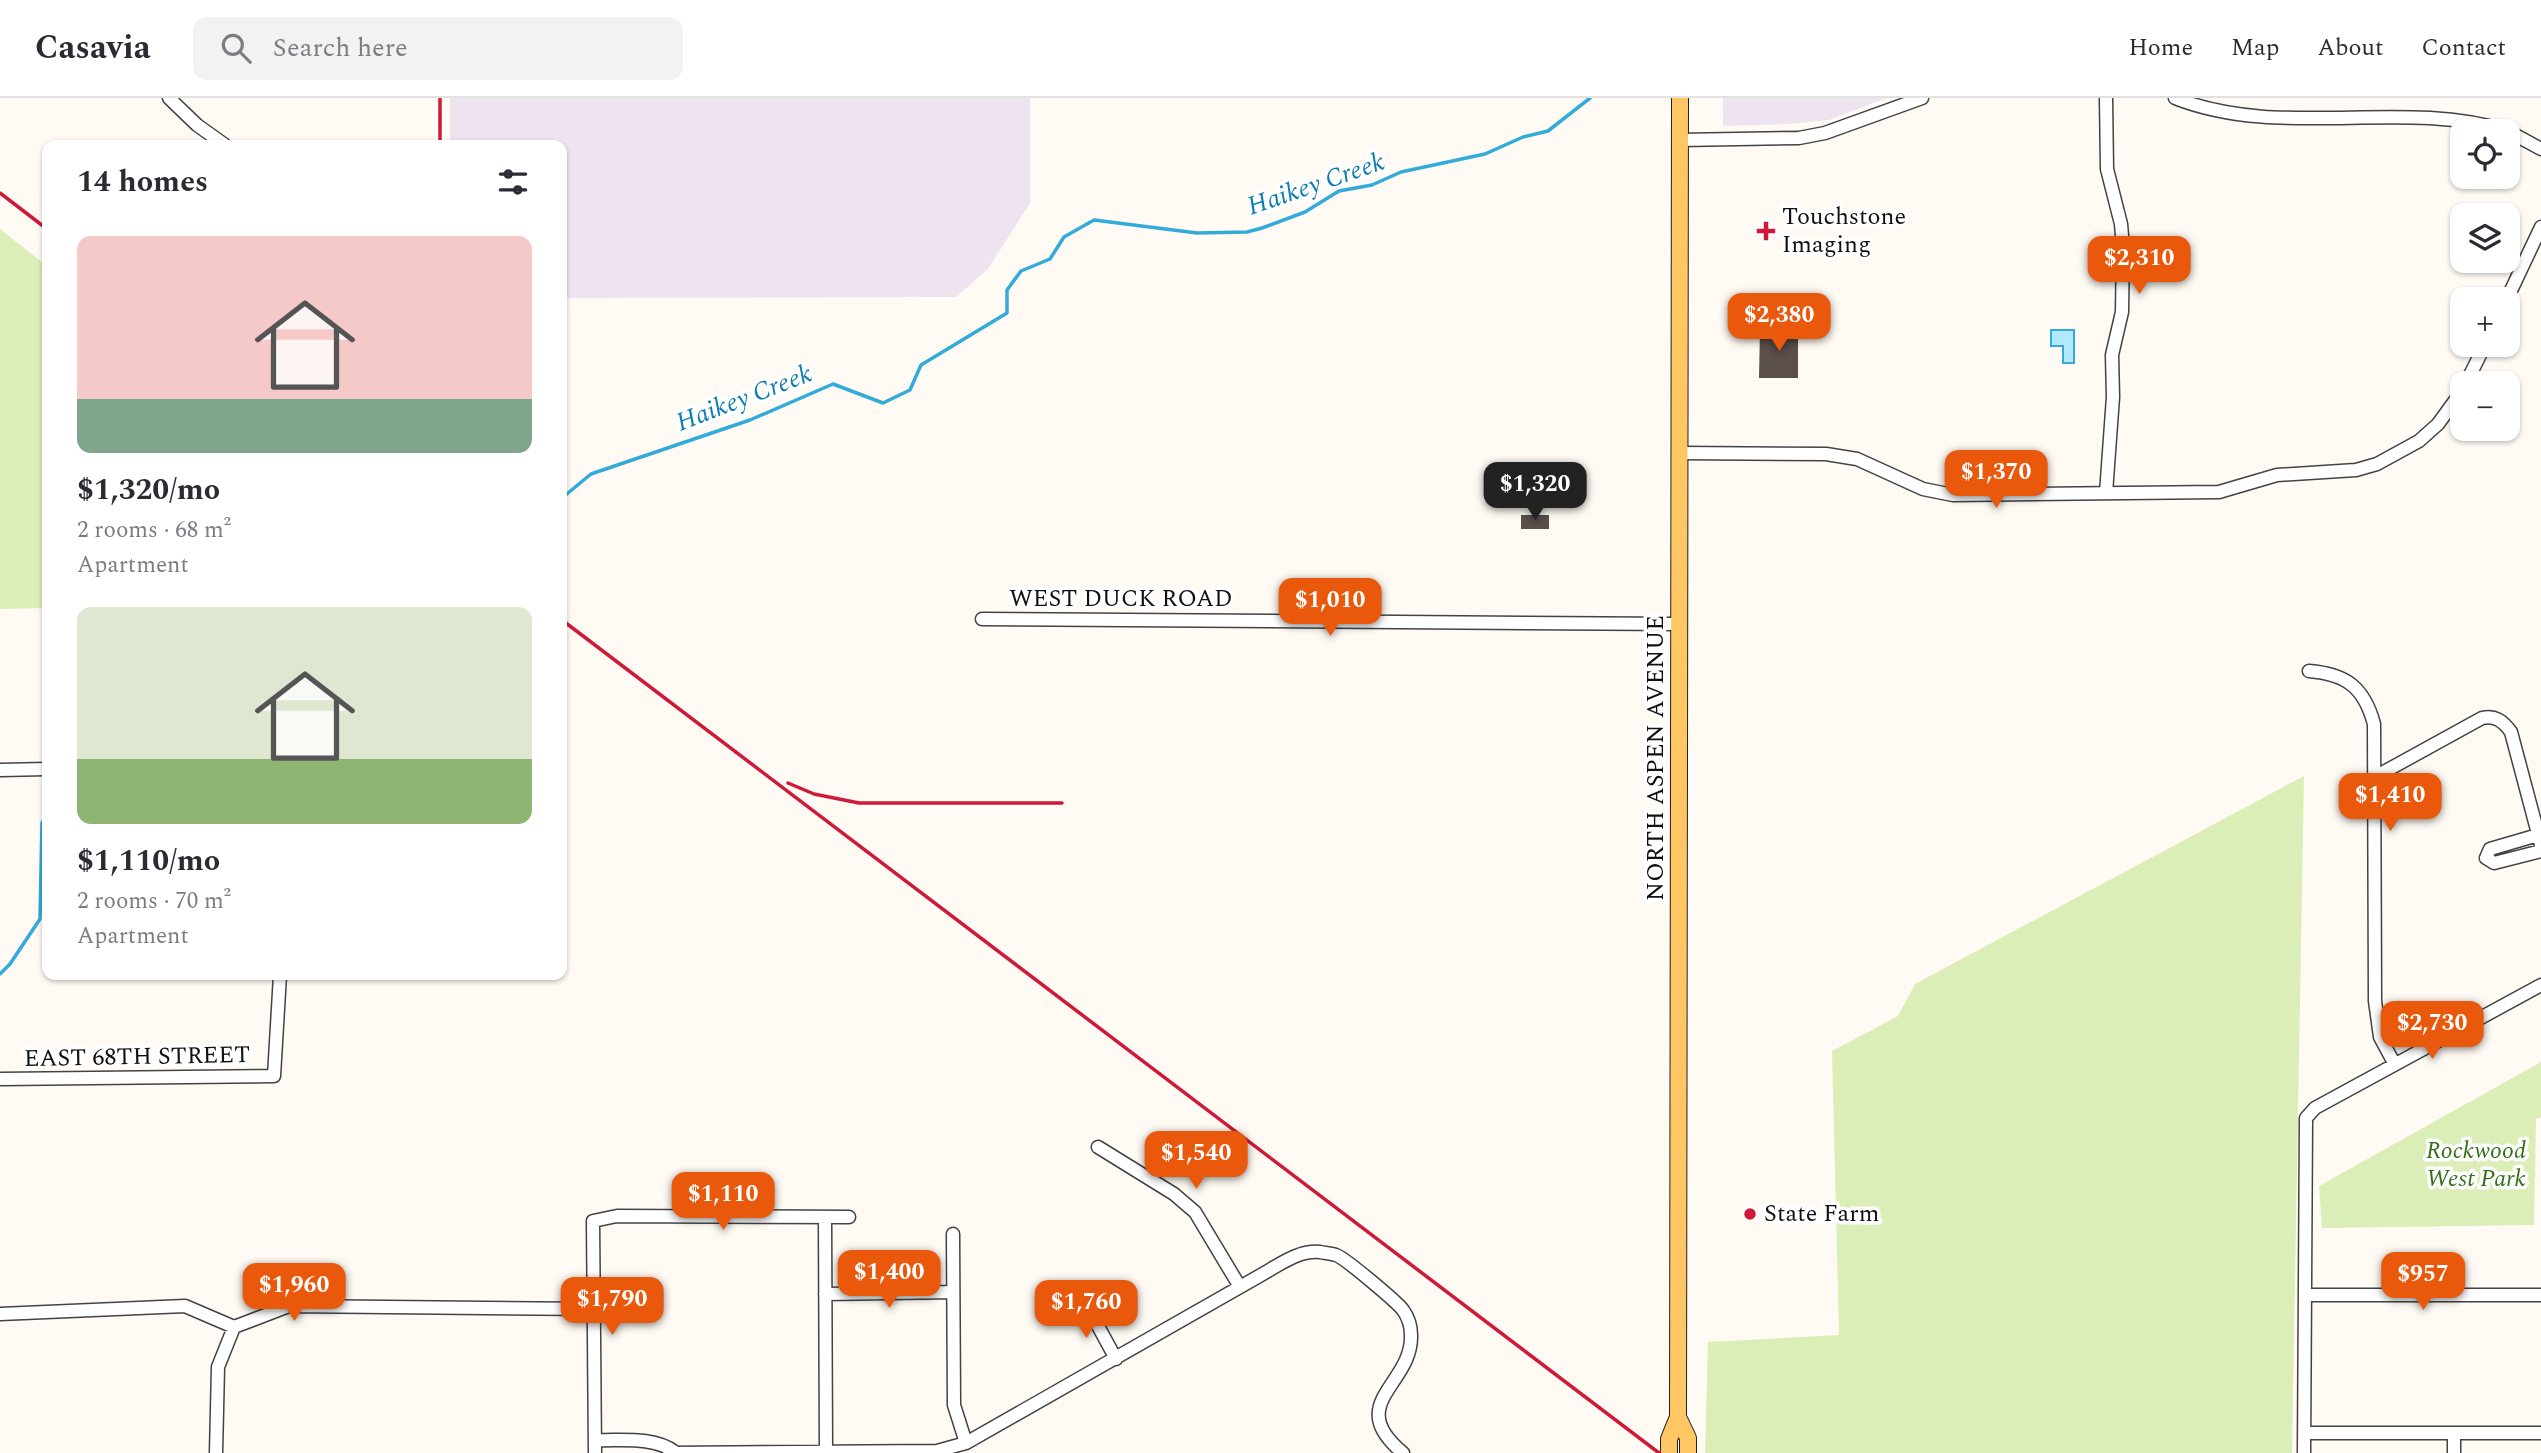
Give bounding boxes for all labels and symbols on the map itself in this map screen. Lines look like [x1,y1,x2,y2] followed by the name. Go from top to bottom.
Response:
[1242,142,1390,226] water label: Haikey Creek
[1782,199,1906,263] place label: Touchstone Imaging
[1756,221,1776,241] marker: Touchstone Imaging
[2082,236,2196,296] pin: $2,310
[1722,294,1836,353] pin: $2,380
[670,354,818,442] water label: Haikey Creek
[1939,450,2053,510] pin: $1,370
[1478,462,1592,522] pin: $1,320
[1273,578,1387,638] pin: $1,010
[1009,581,1233,617] street label: WEST DUCK ROAD
[1638,615,1674,901] street label: NORTH ASPEN AVENUE
[2333,774,2447,833] pin: $1,410
[2375,1002,2489,1061] pin: $2,730
[23,1037,251,1077] street label: EAST 68TH STREET
[1139,1132,1253,1191] pin: $1,540
[2426,1133,2526,1197] park label: Rockwood West Park
[666,1172,780,1232] pin: $1,110
[1764,1196,1880,1232] place label: State Farm
[1742,1206,1758,1222] marker: State Farm
[832,1250,946,1310] pin: $1,400
[2382,1252,2464,1312] pin: $957
[237,1264,351,1323] pin: $1,960
[555,1278,669,1337] pin: $1,790
[1029,1280,1143,1340] pin: $1,760

